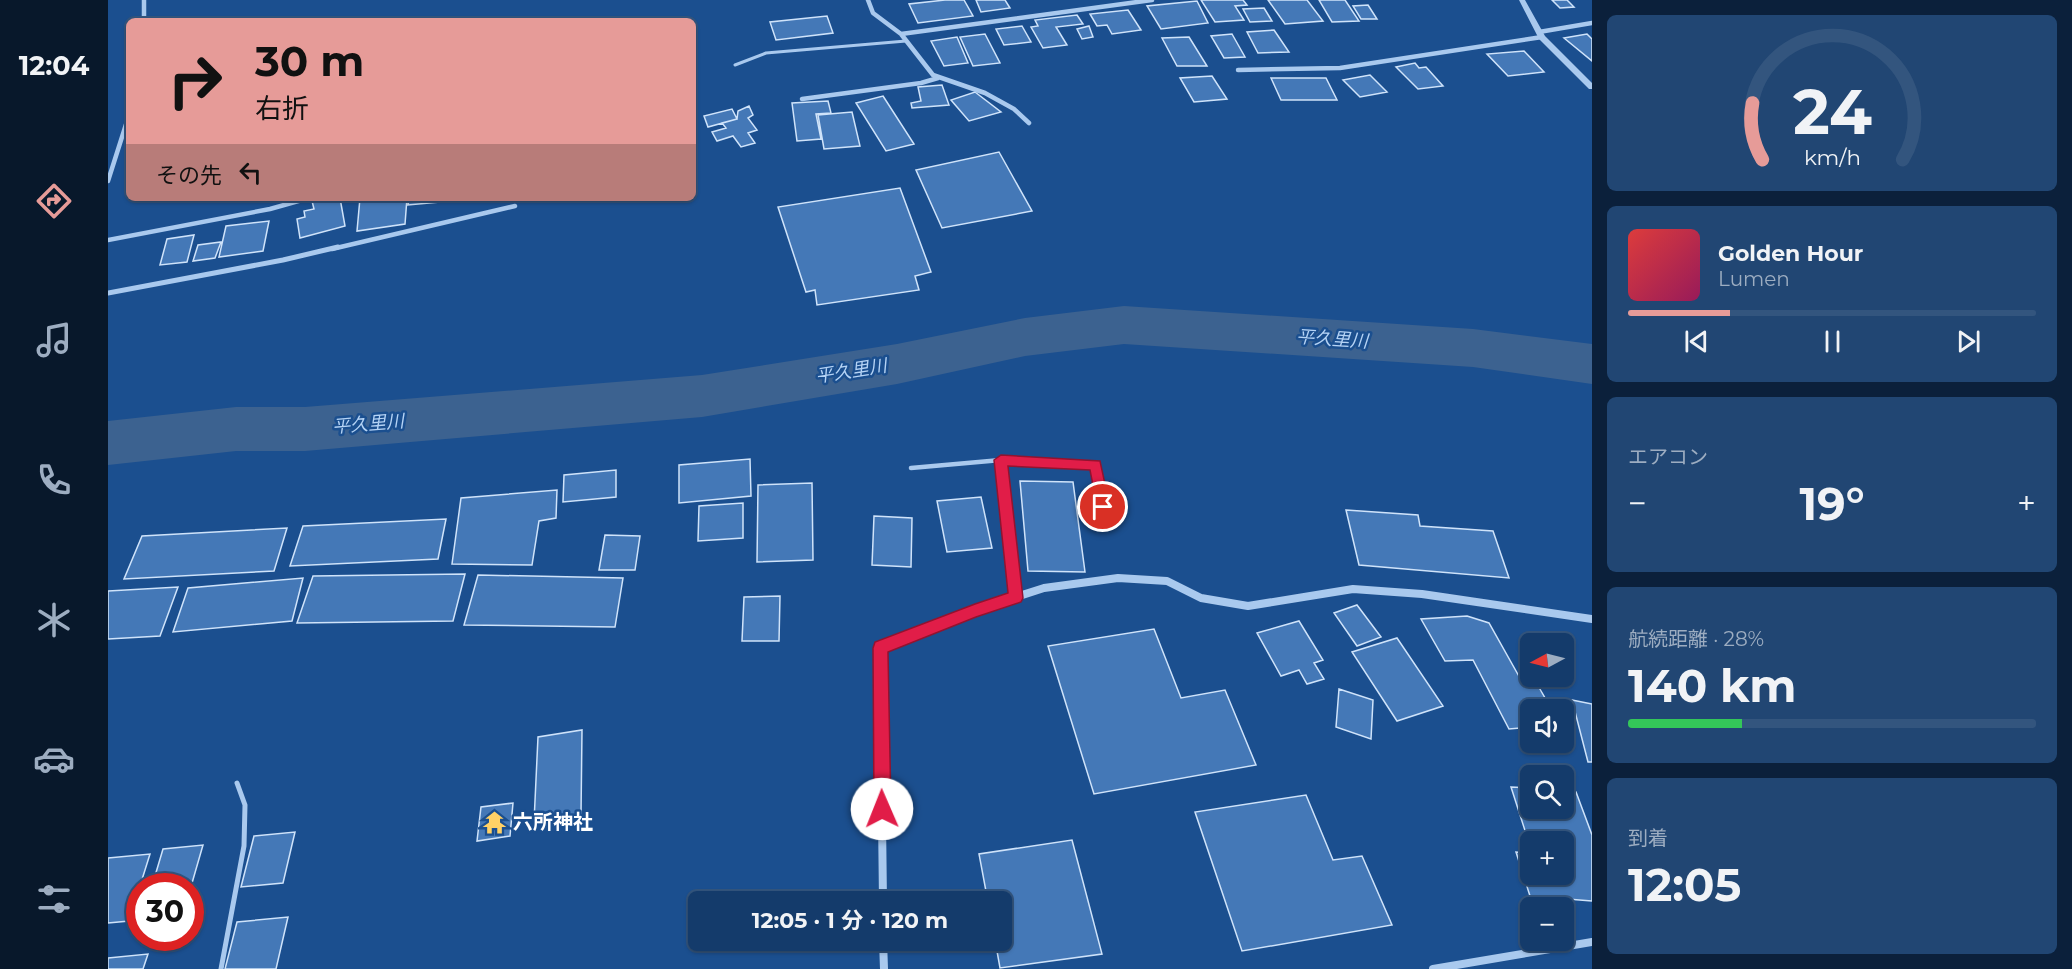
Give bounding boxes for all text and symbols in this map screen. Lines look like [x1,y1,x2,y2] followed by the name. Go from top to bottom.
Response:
[255,35,364,87] text: 30 m
[156,42,234,120] icon: right
[19,49,89,82] text: 12:04
[1792,74,1872,150] text: 24
[255,92,309,125] text: 右折
[1803,144,1861,170] text: km/h
[234,156,267,189] icon: left
[156,162,222,189] text: その先
[33,180,75,222] icon: directions
[1718,240,1863,267] text: Golden Hour
[1718,267,1790,291] text: Lumen
[33,319,75,361] icon: music
[1680,325,1713,358] icon: previous
[1816,325,1849,358] icon: pause
[1952,325,1985,358] icon: next
[1295,326,1371,353] water label: 平久里川
[814,354,890,387] water label: 平久里川
[331,410,407,438] water label: 平久里川
[1628,445,1708,469] text: エアコン
[33,459,75,501] icon: phone
[1799,476,1865,531] text: 19°
[1077,481,1128,532] pin
[1628,483,1647,523] text: −
[2017,483,2036,523] text: +
[1086,490,1119,523] icon: arrive
[33,599,75,641] icon: climate
[1628,627,1764,651] text: 航続距離 · 28%
[1520,633,1574,687] north arrow
[1520,633,1574,951] map controls
[1628,658,1796,713] text: 140 km
[1520,699,1574,753] button: sound
[33,738,75,780] icon: car
[1520,765,1574,819] button: search
[850,777,914,841] position arrow
[482,809,508,835] temple icon: 六所神社
[513,810,593,834] place label: 六所神社
[1628,826,1668,850] text: 到着
[1520,831,1574,885] button: +
[1628,857,1741,912] text: 12:05
[126,873,204,951] speed limit sign: 30
[33,878,75,920] icon: filters
[1520,897,1574,951] button: −
[752,907,948,934] text: 12:05 · 1 分 · 120 m

